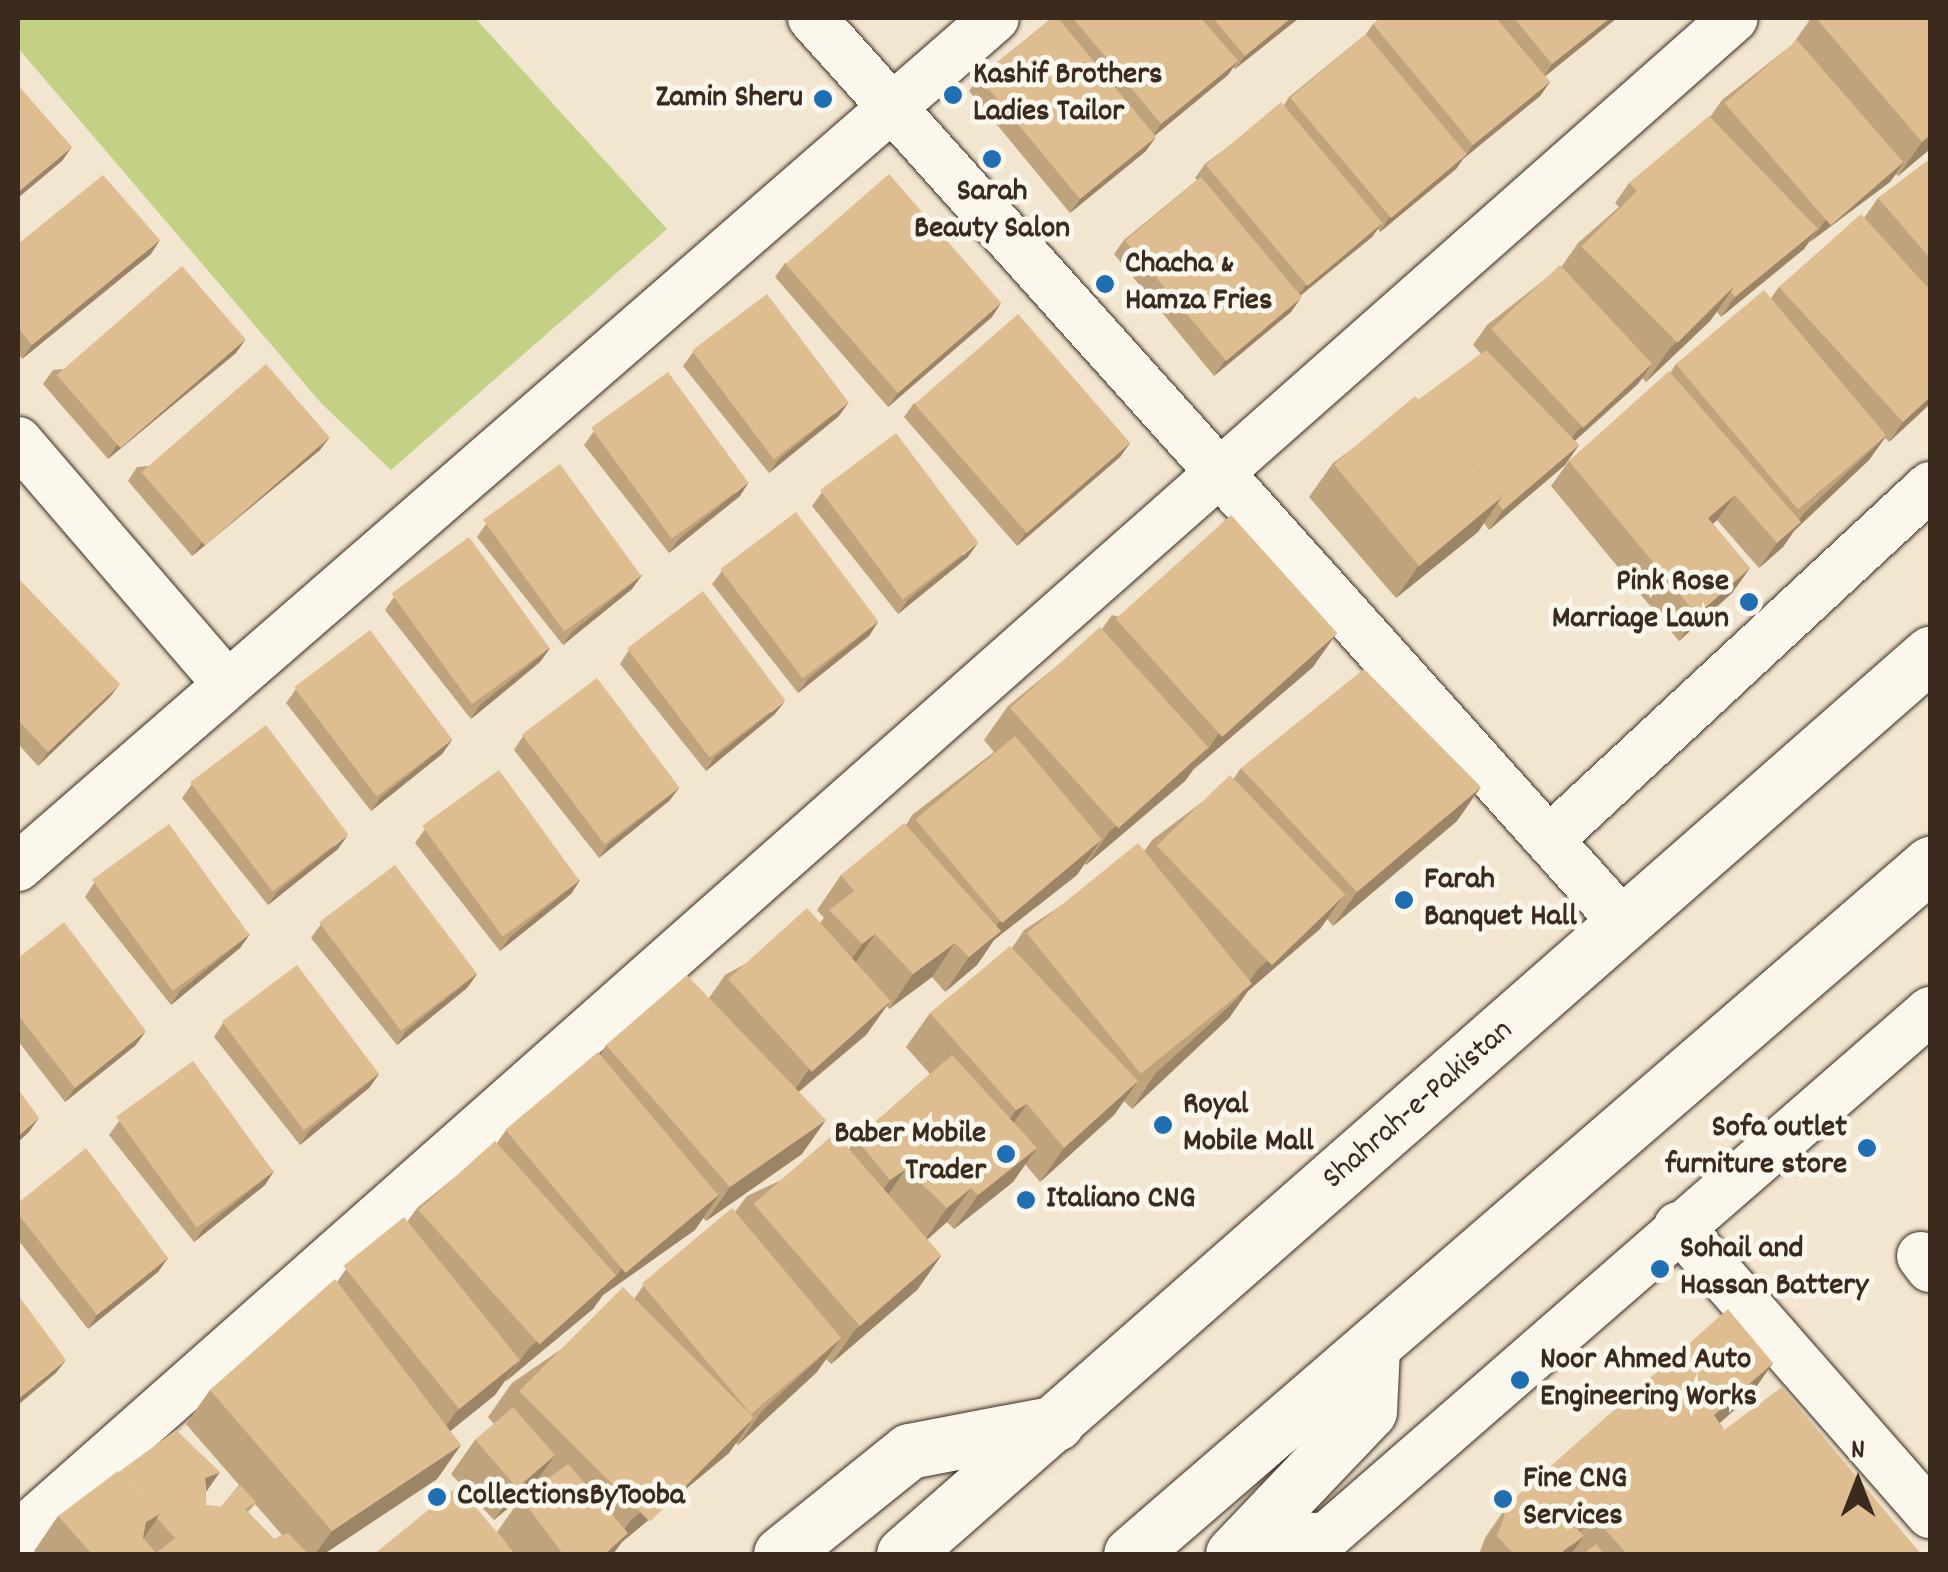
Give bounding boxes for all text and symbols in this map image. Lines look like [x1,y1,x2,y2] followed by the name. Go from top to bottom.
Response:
[973,58,1163,133] place label: Kashif Brothers Ladies Tailor
[655,80,803,118] place label: Zamin Sheru
[942,84,964,106] marker: Kashif Brothers Ladies Tailor
[812,88,834,110] marker: Zamin Sheru
[981,148,1003,170] marker: Sarah Beauty Salon
[914,175,1070,250] place label: Sarah Beauty Salon
[1125,247,1272,322] place label: Chacha & Hamza Fries
[1094,273,1116,295] marker: Chacha & Hamza Fries
[1552,565,1729,640] place label: Pink Rose Marriage Lawn
[1738,591,1760,613] marker: Pink Rose Marriage Lawn
[1424,863,1577,938] place label: Farah Banquet Hall
[1393,889,1415,911] marker: Farah Banquet Hall
[1316,1013,1522,1199] street label: Shahrah-e-Pakistan
[1183,1088,1314,1163] place label: Royal Mobile Mall
[1665,1111,1847,1186] place label: Sofa outlet furniture store
[1152,1114,1174,1136] marker: Royal Mobile Mall
[834,1117,986,1192] place label: Baber Mobile Trader
[1856,1137,1878,1159] marker: Sofa outlet furniture store
[995,1143,1017,1165] marker: Baber Mobile Trader
[1046,1181,1195,1219] place label: Italiano CNG
[1015,1189,1037,1211] marker: Italiano CNG
[1680,1232,1868,1307] place label: Sohail and Hassan Battery
[1649,1258,1671,1280] marker: Sohail and Hassan Battery
[1540,1343,1757,1418] place label: Noor Ahmed Auto Engineering Works
[1509,1369,1531,1391] marker: Noor Ahmed Auto Engineering Works
[1808,1432,1908,1532] north arrow
[1851,1432,1865,1472] text: N
[1523,1462,1627,1537] place label: Fine CNG Services
[457,1478,685,1516] place label: CollectionsByTooba
[426,1486,448,1508] marker: CollectionsByTooba
[1492,1488,1514,1510] marker: Fine CNG Services

